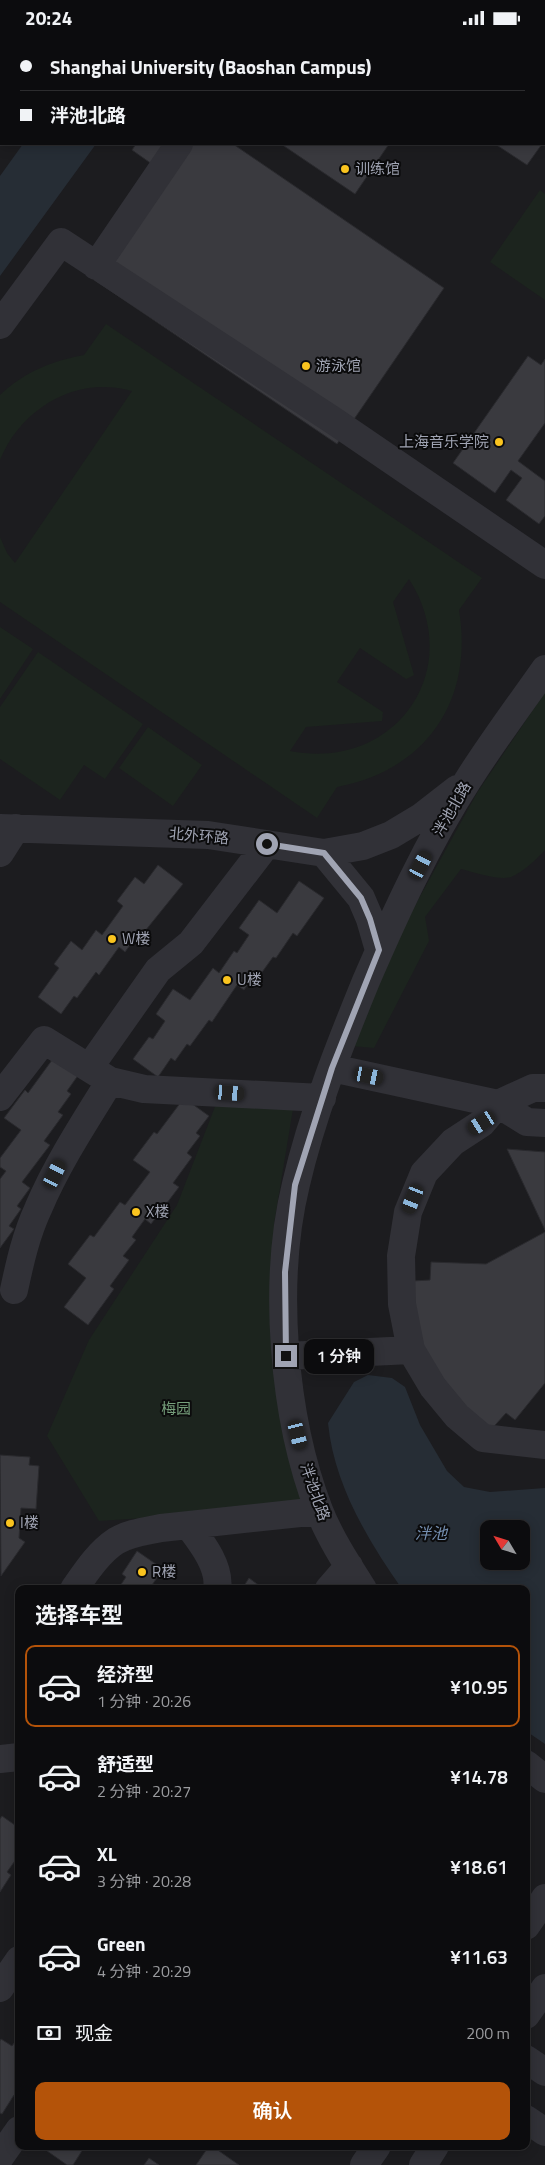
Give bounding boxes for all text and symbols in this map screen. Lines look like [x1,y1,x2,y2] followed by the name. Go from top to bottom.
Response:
[25,3,72,32] text: 20:24
[50,52,371,81] text: Shanghai University (Baoshan Campus)
[50,100,126,129] text: 泮池北路
[355,157,400,180] place label: 训练馆
[339,163,351,175] marker: 训练馆
[316,354,361,377] place label: 游泳馆
[300,360,312,372] marker: 游泳馆
[399,430,489,453] place label: 上海音乐学院
[493,436,505,448] marker: 上海音乐学院
[427,777,477,840] street label: 泮池北路
[168,821,230,850] street label: 北外环路
[256,833,278,855] route start
[407,848,434,882] car
[122,927,150,950] place label: W楼
[106,933,118,945] marker: W楼
[237,968,262,991] place label: U楼
[221,974,233,986] marker: U楼
[352,1066,385,1086] car
[214,1084,245,1102] car
[465,1109,498,1137] car
[41,1157,68,1191] car
[400,1182,425,1216] car
[146,1200,169,1223] place label: X楼
[130,1206,142,1218] marker: X楼
[304,1339,374,1373] callout: 1 分钟
[317,1344,361,1368] text: 1 分钟
[275,1345,297,1367] route end
[161,1397,191,1420] park label: 梅园
[287,1419,308,1451] car
[295,1460,336,1524] street label: 泮池北路
[20,1511,39,1534] place label: I楼
[4,1517,16,1529] marker: I楼
[480,1520,530,1570] north arrow
[480,1520,530,1570] map controls
[415,1521,449,1545] water label: 泮池
[152,1560,176,1583] place label: R楼
[136,1566,148,1578] marker: R楼
[35,1598,123,1632] text: 选择车型
[97,1659,154,1688] text: 经济型
[37,1664,82,1709] icon: car
[450,1672,508,1701] text: ¥10.95
[97,1689,191,1713] text: 1 分钟 · 20:26
[97,1749,154,1778] text: 舒适型
[37,1754,82,1799] icon: car
[450,1762,508,1791] text: ¥14.78
[97,1779,191,1803] text: 2 分钟 · 20:27
[97,1839,117,1868] text: XL
[37,1844,82,1889] icon: car
[450,1852,508,1881] text: ¥18.61
[97,1869,191,1893] text: 3 分钟 · 20:28
[97,1929,146,1958] text: Green
[37,1934,82,1979] icon: car
[450,1942,508,1971] text: ¥11.63
[97,1959,191,1983] text: 4 分钟 · 20:29
[75,2018,113,2047] text: 现金
[35,2019,63,2047] icon: cash
[466,2021,510,2045] text: 200 m
[35,2082,510,2140] button: 确认

